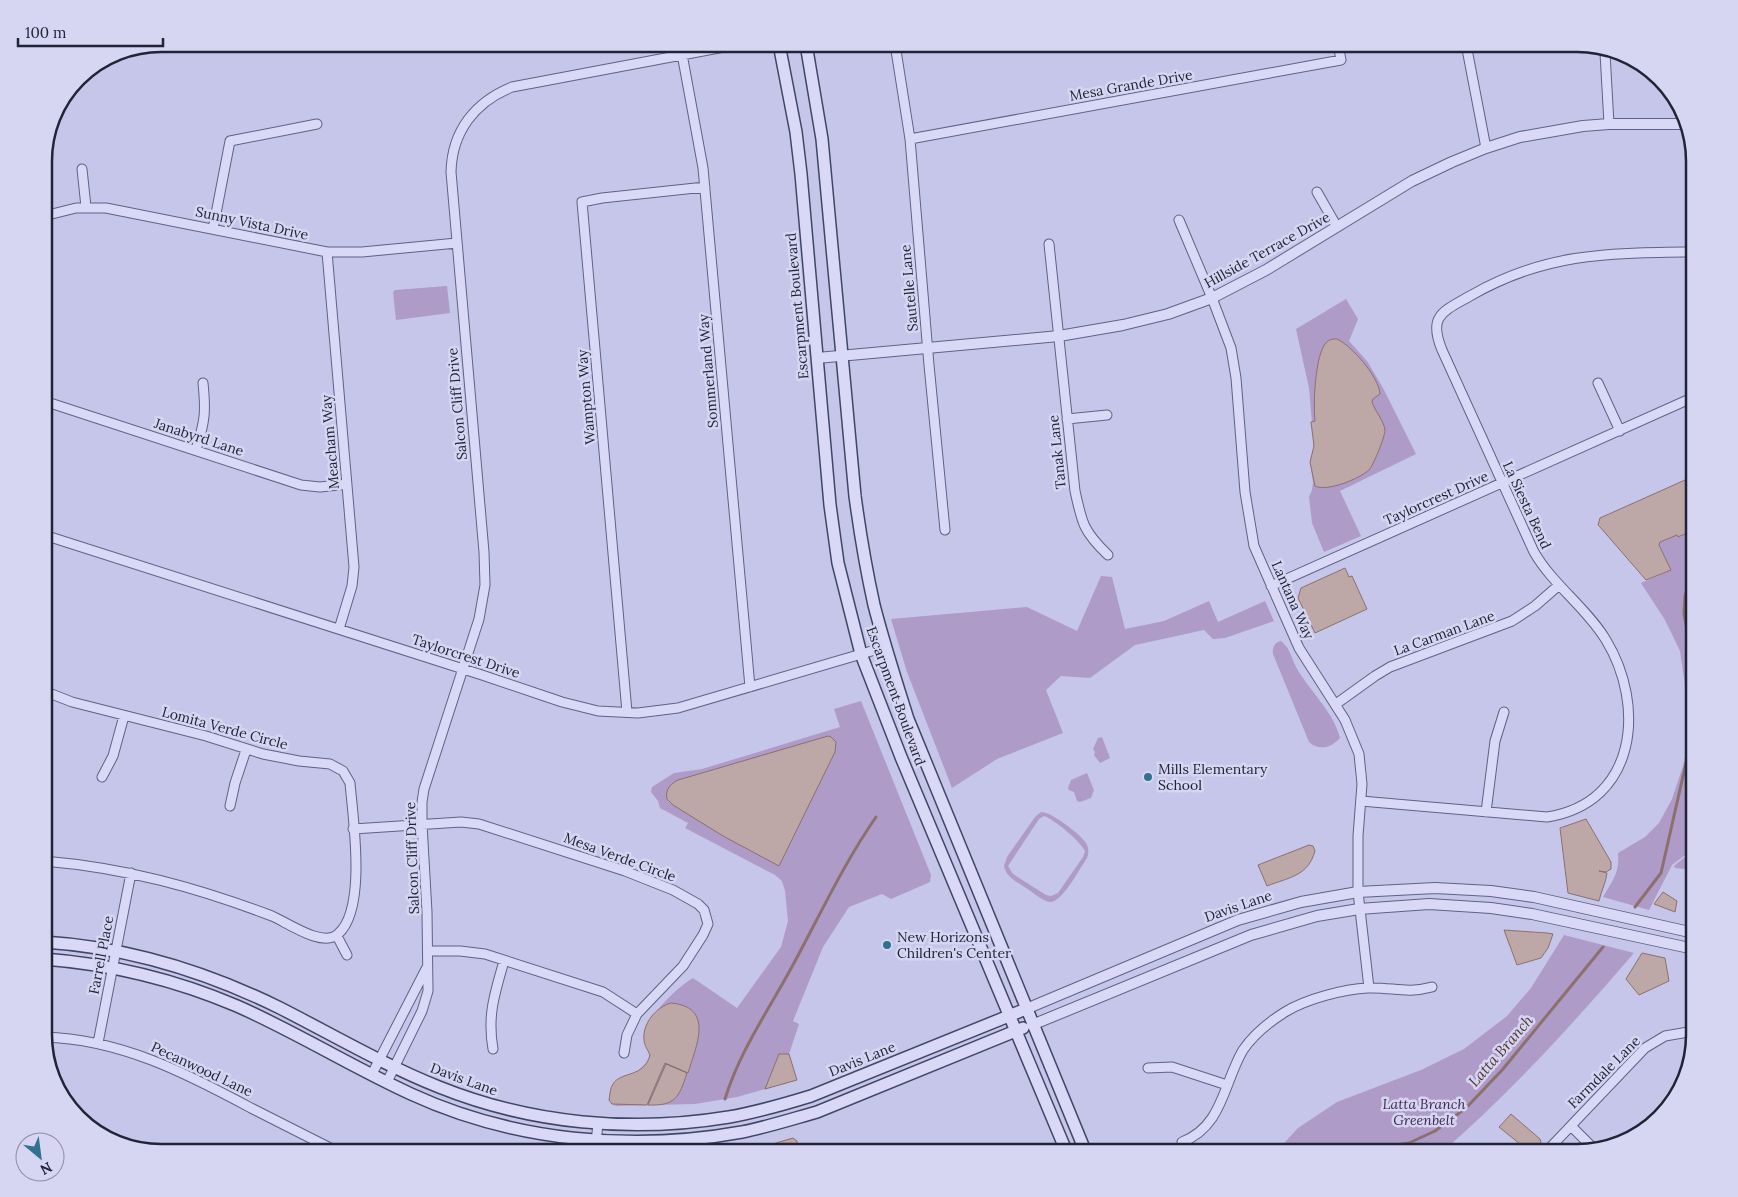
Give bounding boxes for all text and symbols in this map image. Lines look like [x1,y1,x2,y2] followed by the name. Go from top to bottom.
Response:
[18,15,162,47] scale bar
[25,23,66,42] text: 100 m
[1068,65,1194,105] street label: Mesa Grande Drive
[194,202,310,244] street label: Sunny Vista Drive
[1201,208,1333,292] street label: Hillside Terrace Drive
[782,232,812,380] street label: Escarpment Boulevard
[896,243,922,332] street label: Sautelle Lane
[694,313,722,429] street label: Sommerland Way
[443,347,471,461] street label: Salcon Cliff Drive
[573,348,599,445] street label: Wampton Way
[317,393,343,490] street label: Meacham Way
[151,414,246,460] street label: Janabyrd Lane
[1044,414,1070,490] street label: Tanak Lane
[1499,458,1555,552] street label: La Siesta Bend
[1381,467,1491,529] street label: Taylorcrest Drive
[1268,558,1319,643] street label: Lantana Way
[1391,606,1497,660] street label: La Carman Lane
[862,624,930,768] street label: Escarpment Boulevard
[410,630,523,682] street label: Taylorcrest Drive
[160,703,290,754] street label: Lomita Verde Circle
[1158,760,1268,794] place label: Mills Elementary School
[1142,771,1154,783] marker: Mills Elementary School
[401,801,423,915] street label: Salcon Cliff Drive
[561,828,679,886] street label: Mesa Verde Circle
[1202,886,1275,926] street label: Davis Lane
[85,914,118,996] street label: Farrell Place
[897,928,1011,962] place label: New Horizons Children's Center
[881,939,893,951] marker: New Horizons Children's Center
[1464,1011,1537,1090] water label: Latta Branch
[1564,1032,1644,1112] street label: Farmdale Lane
[826,1037,898,1081] street label: Davis Lane
[148,1038,256,1101] street label: Pecanwood Lane
[428,1059,500,1100] street label: Davis Lane
[1382,1095,1466,1129] park label: Latta Branch Greenbelt
[15,1132,65,1182] north arrow
[37,1158,55,1179] text: N

